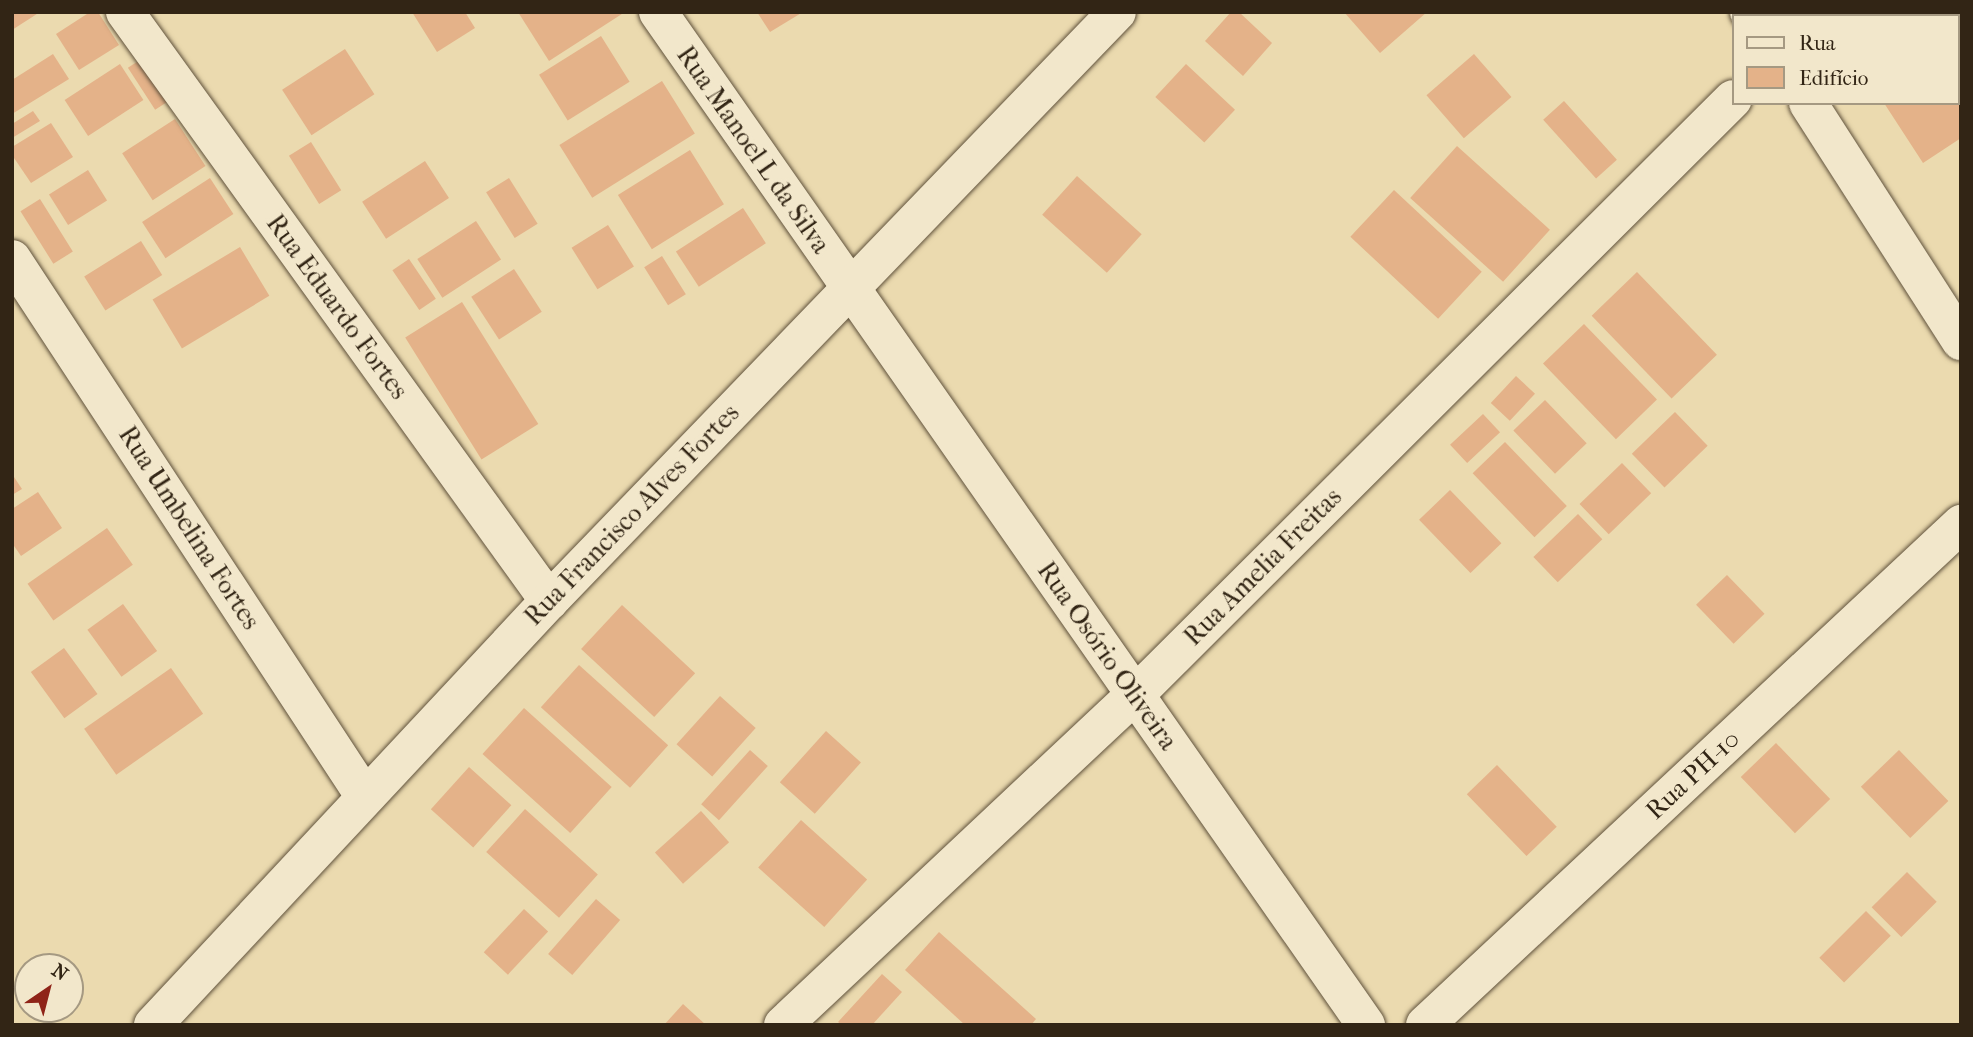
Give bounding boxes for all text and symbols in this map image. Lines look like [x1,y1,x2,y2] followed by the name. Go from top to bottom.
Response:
[1731,14,1959,105] legend
[1799,31,1836,55] text: Rua
[670,40,836,260] street label: Rua Manoel L da Silva
[1799,66,1868,90] text: Edifício
[259,208,415,406] street label: Rua Eduardo Fortes
[518,398,746,632] street label: Rua Francisco Alves Fortes
[112,420,266,636] street label: Rua Umbelina Fortes
[1178,482,1348,652] street label: Rua Amelia Freitas
[1030,556,1184,756] street label: Rua Osório Oliveira
[1640,724,1746,826] street label: Rua PH-10
[14,953,84,1023] north arrow
[48,959,72,986] text: N

